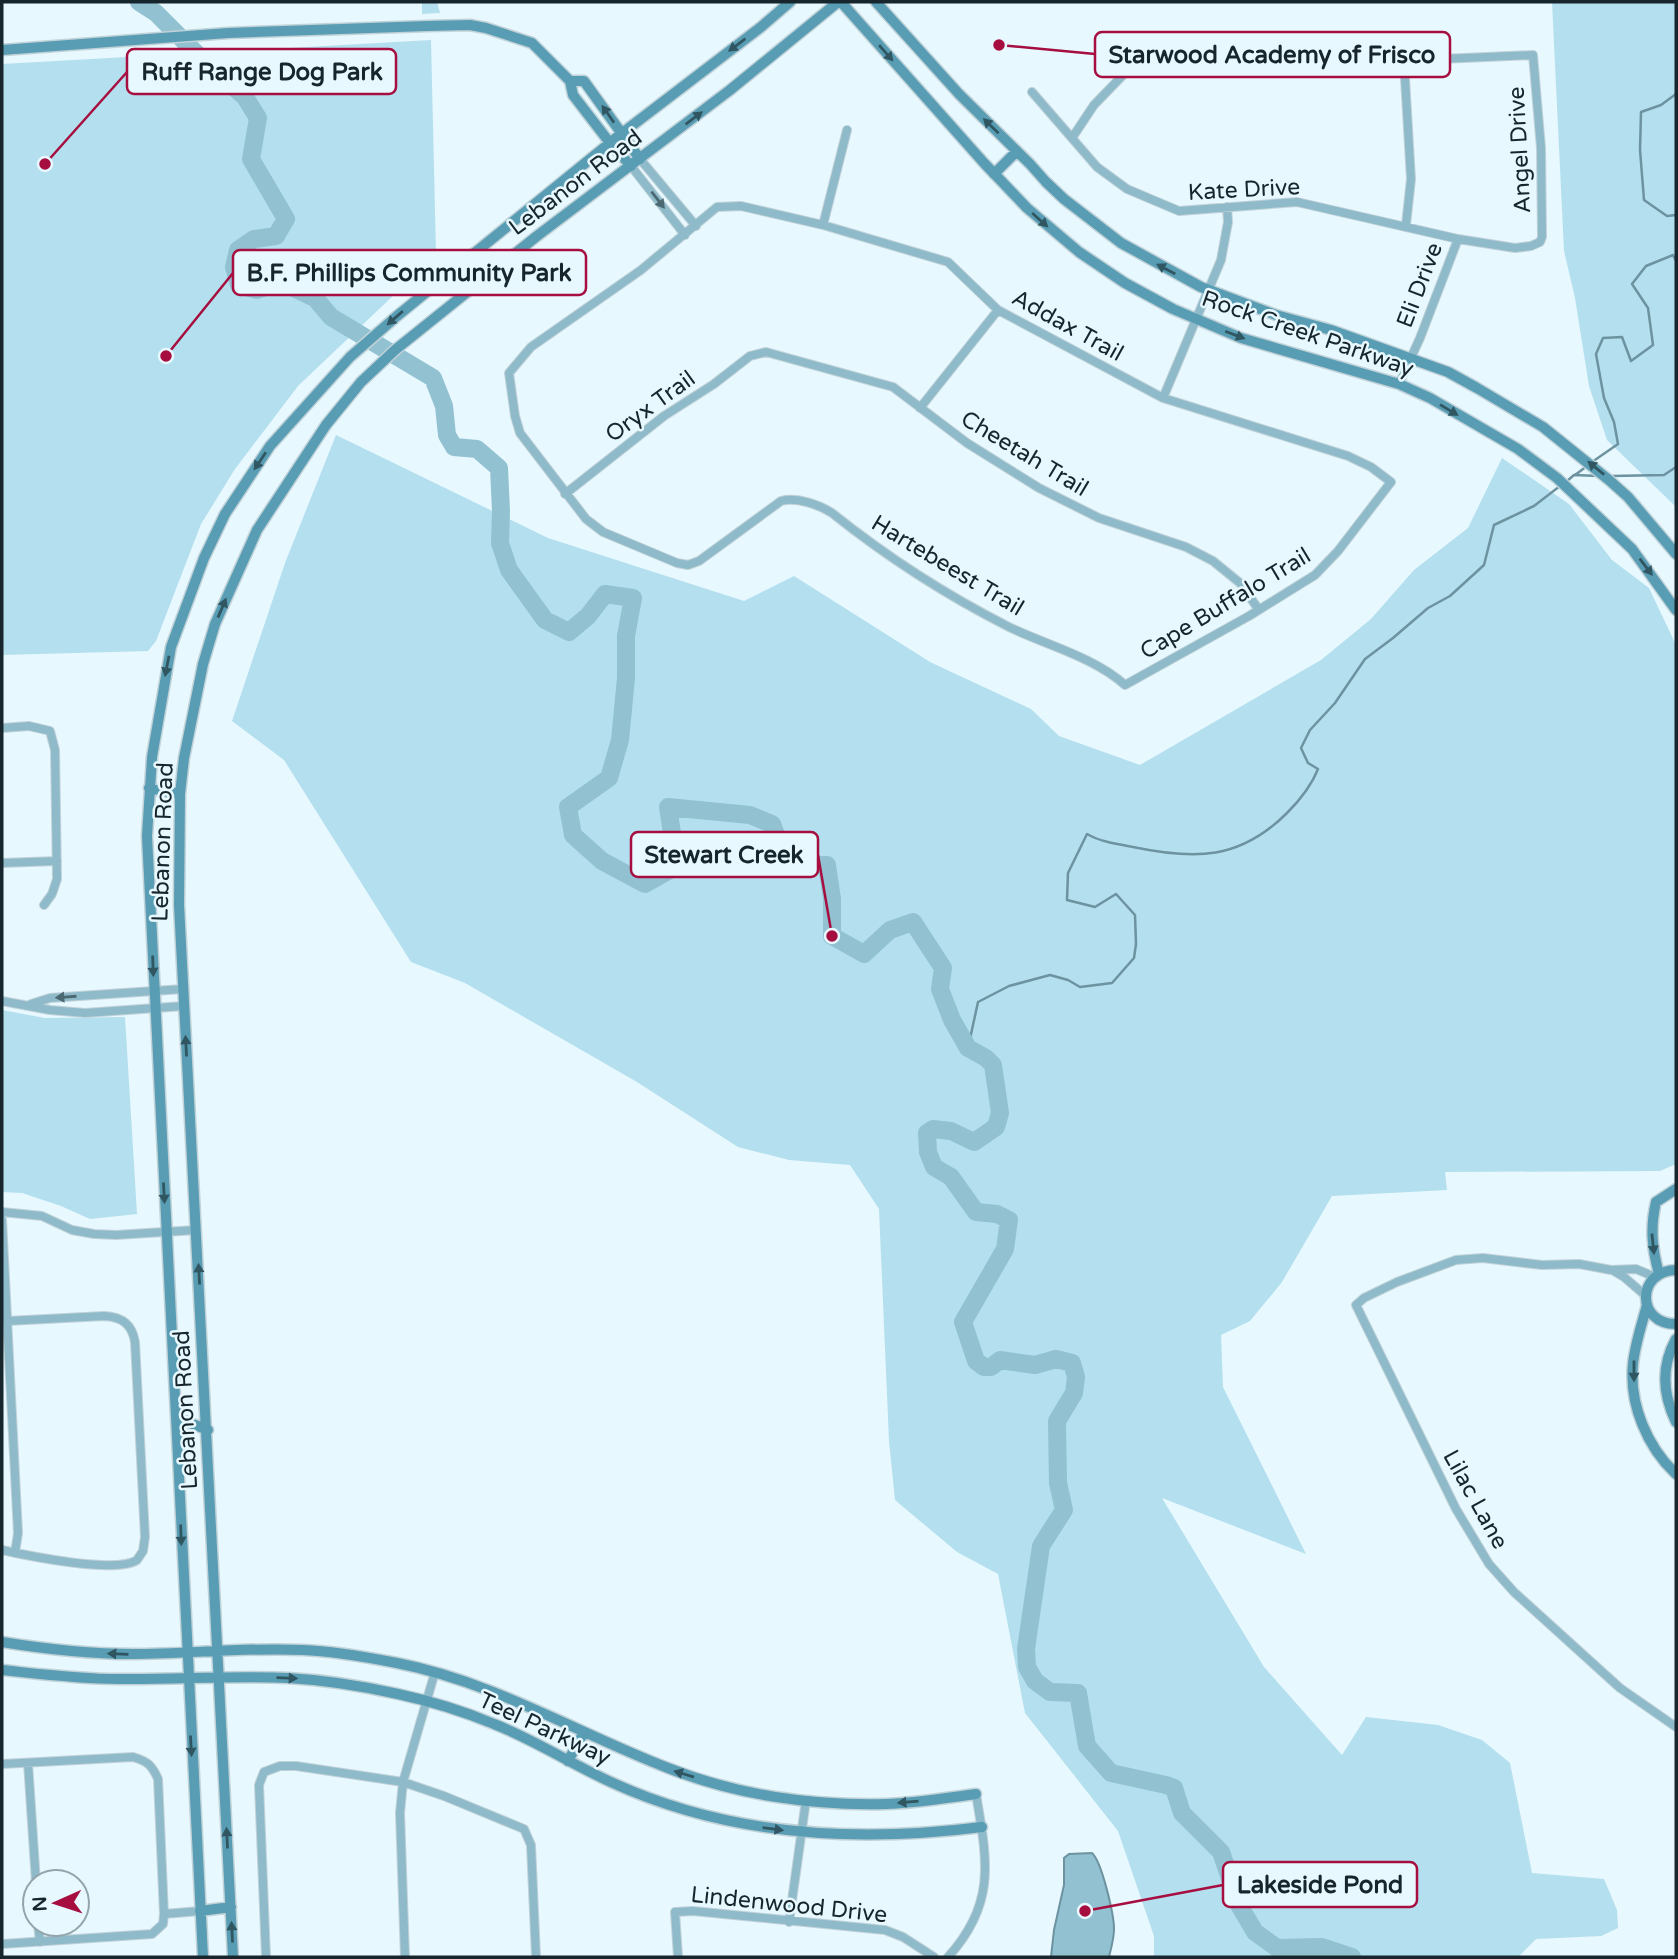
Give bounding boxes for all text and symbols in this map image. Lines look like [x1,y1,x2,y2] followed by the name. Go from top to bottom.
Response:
[1095,32,1450,77] callout: Starwood Academy of Frisco
[728,38,746,52] one-way arrow
[1109,41,1435,70] text: Starwood Academy of Frisco
[878,45,893,62] one-way arrow
[127,49,396,94] callout: Ruff Range Dog Park
[141,58,383,87] text: Ruff Range Dog Park
[1503,86,1537,214] street label: Angel Drive
[601,105,615,123] one-way arrow
[685,110,703,125] one-way arrow
[983,118,1000,134] one-way arrow
[503,124,648,242] street label: Lebanon Road
[1187,173,1301,207] street label: Kate Drive
[650,191,665,209] one-way arrow
[1031,212,1049,228] one-way arrow
[1391,239,1449,332] street label: Eli Drive
[233,250,586,295] callout: B.F. Phillips Community Park
[246,259,572,288] text: B.F. Phillips Community Park
[1156,263,1176,274] one-way arrow
[1007,284,1128,368] street label: Addax Trail
[1198,285,1417,383] street label: Rock Creek Parkway
[386,310,403,325] one-way arrow
[1225,330,1246,341] one-way arrow
[600,365,701,449] street label: Oryx Trail
[1439,404,1458,416] one-way arrow
[956,405,1093,503] street label: Cheetah Trail
[254,451,267,470] one-way arrow
[1587,461,1605,476] one-way arrow
[866,509,1029,622] street label: Hartebeest Trail
[1135,542,1316,666] street label: Cape Buffalo Trail
[1639,558,1653,576] one-way arrow
[217,597,228,618] one-way arrow
[162,655,173,677] one-way arrow
[146,762,180,922] street label: Lebanon Road
[631,832,818,877] callout: Stewart Creek
[644,841,804,870] text: Stewart Creek
[148,955,159,977] one-way arrow
[55,992,77,1003] one-way arrow
[180,1035,191,1057] one-way arrow
[159,1182,170,1204] one-way arrow
[1648,1233,1659,1255] one-way arrow
[193,1262,204,1284] one-way arrow
[168,1330,204,1490] street label: Lebanon Road
[1628,1360,1640,1382] one-way arrow
[1436,1445,1514,1554] street label: Lilac Lane
[176,1525,187,1547] one-way arrow
[106,1648,128,1659] one-way arrow
[276,1673,298,1684] one-way arrow
[474,1686,615,1772] street label: Teel Parkway
[186,1736,197,1758] one-way arrow
[673,1768,694,1778] one-way arrow
[897,1797,919,1808] one-way arrow
[762,1823,784,1834] one-way arrow
[222,1827,233,1849] one-way arrow
[1223,1862,1417,1907] callout: Lakeside Pond
[21,1868,91,1938] north arrow
[1237,1871,1403,1900] text: Lakeside Pond
[689,1881,889,1929] street label: Lindenwood Drive
[29,1896,51,1912] text: N
[227,1921,238,1943] one-way arrow

